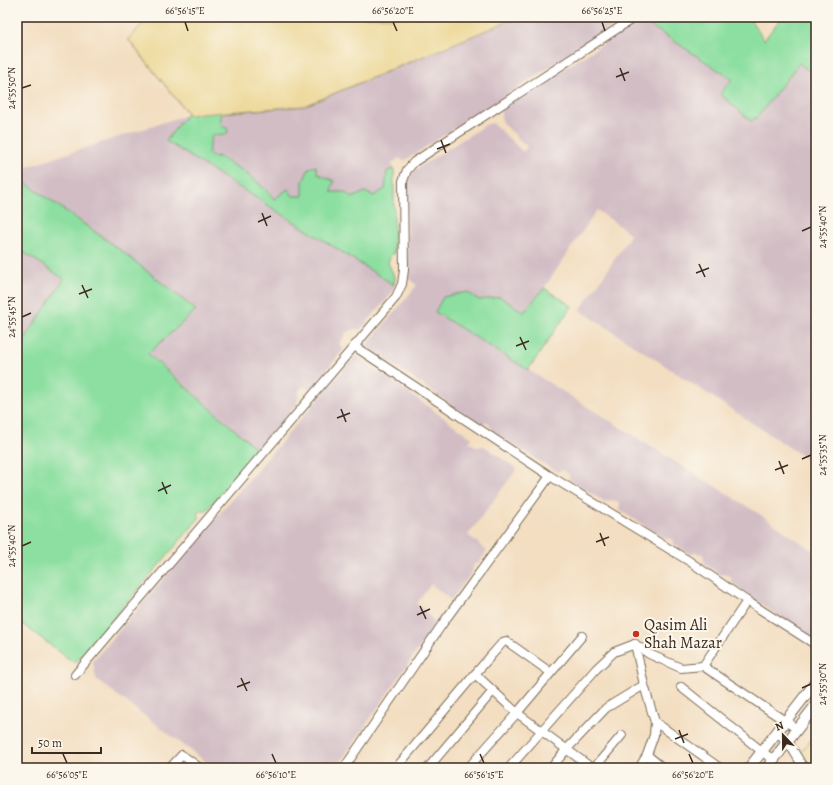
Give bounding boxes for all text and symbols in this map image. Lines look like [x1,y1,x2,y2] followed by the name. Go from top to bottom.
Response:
[165,4,205,17] text: 66°56'15"E
[372,4,414,17] text: 66°56'20"E
[582,4,623,17] text: 66°56'25"E
[5,67,18,109] text: 24°55'50"N
[816,206,829,248] text: 24°55'40"N
[5,296,18,338] text: 24°55'45"N
[816,434,829,476] text: 24°55'35"N
[5,525,18,567] text: 24°55'40"N
[644,614,722,654] place label: Qasim Ali Shah Mazar
[631,629,641,639] marker: Qasim Ali Shah Mazar
[816,663,829,705] text: 24°55'30"N
[763,715,803,755] north arrow
[773,718,786,735] text: N
[32,729,101,755] scale bar
[38,735,62,751] text: 50 m
[46,768,88,781] text: 66°56'05"E
[256,768,296,781] text: 66°56'10"E
[464,768,504,781] text: 66°56'15"E
[672,768,714,781] text: 66°56'20"E

